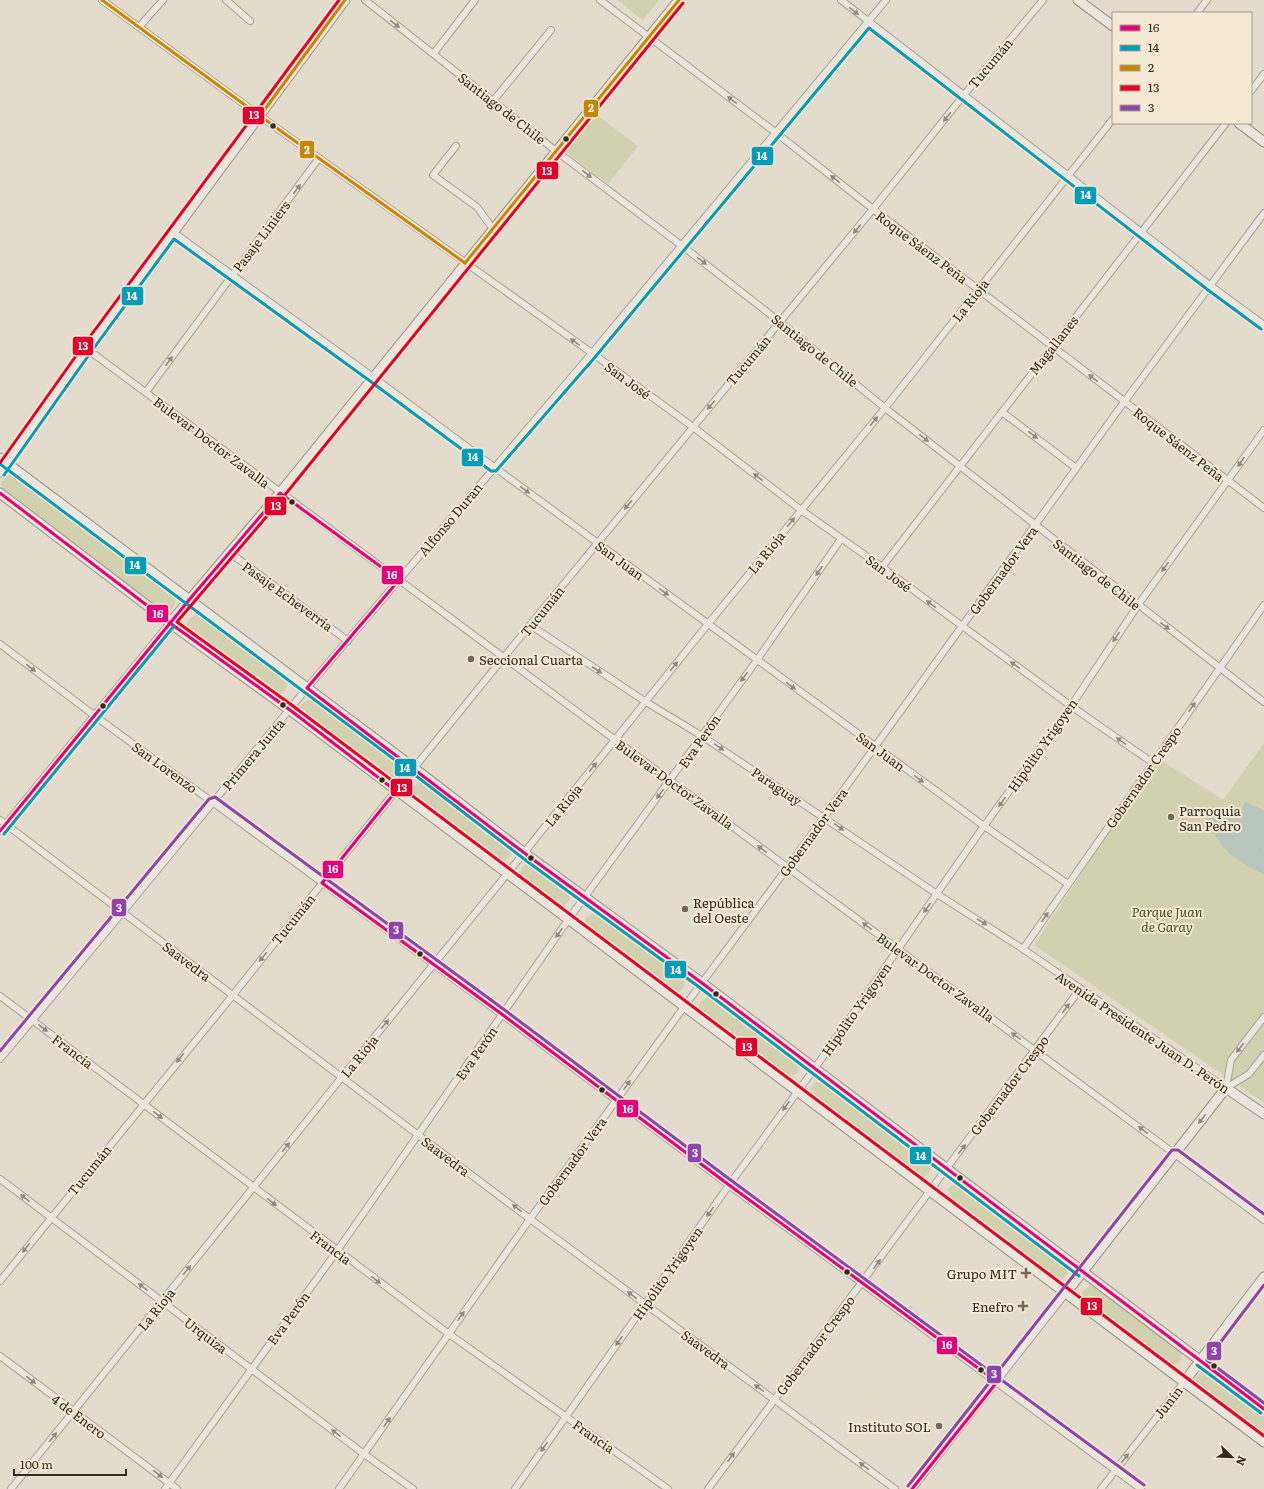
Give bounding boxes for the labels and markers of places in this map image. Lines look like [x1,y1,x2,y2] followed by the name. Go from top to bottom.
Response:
[268,121,278,131] unlabelled marker
[561,134,571,144] unlabelled marker
[287,497,297,507] unlabelled marker
[479,650,583,669] place label: Seccional Cuarta
[466,654,476,664] marker: Seccional Cuarta
[278,700,288,710] unlabelled marker
[98,701,108,711] unlabelled marker
[377,775,387,785] unlabelled marker
[1179,801,1241,835] place label: Parroquia San Pedro
[1166,812,1176,822] marker: Parroquia San Pedro
[526,853,536,863] unlabelled marker
[693,893,754,927] place label: República del Oeste
[680,904,690,914] marker: República del Oeste
[415,949,425,959] unlabelled marker
[711,989,721,999] unlabelled marker
[597,1085,607,1095] unlabelled marker
[955,1173,965,1183] unlabelled marker
[947,1264,1017,1283] place label: Grupo MIT
[842,1267,852,1277] unlabelled marker
[1020,1267,1032,1279] marker: Grupo MIT
[972,1297,1014,1316] place label: Enefro
[1017,1300,1029,1312] marker: Enefro
[1209,1361,1219,1371] unlabelled marker
[976,1365,986,1375] unlabelled marker
[848,1417,931,1436] place label: Instituto SOL
[934,1421,944,1431] marker: Instituto SOL

